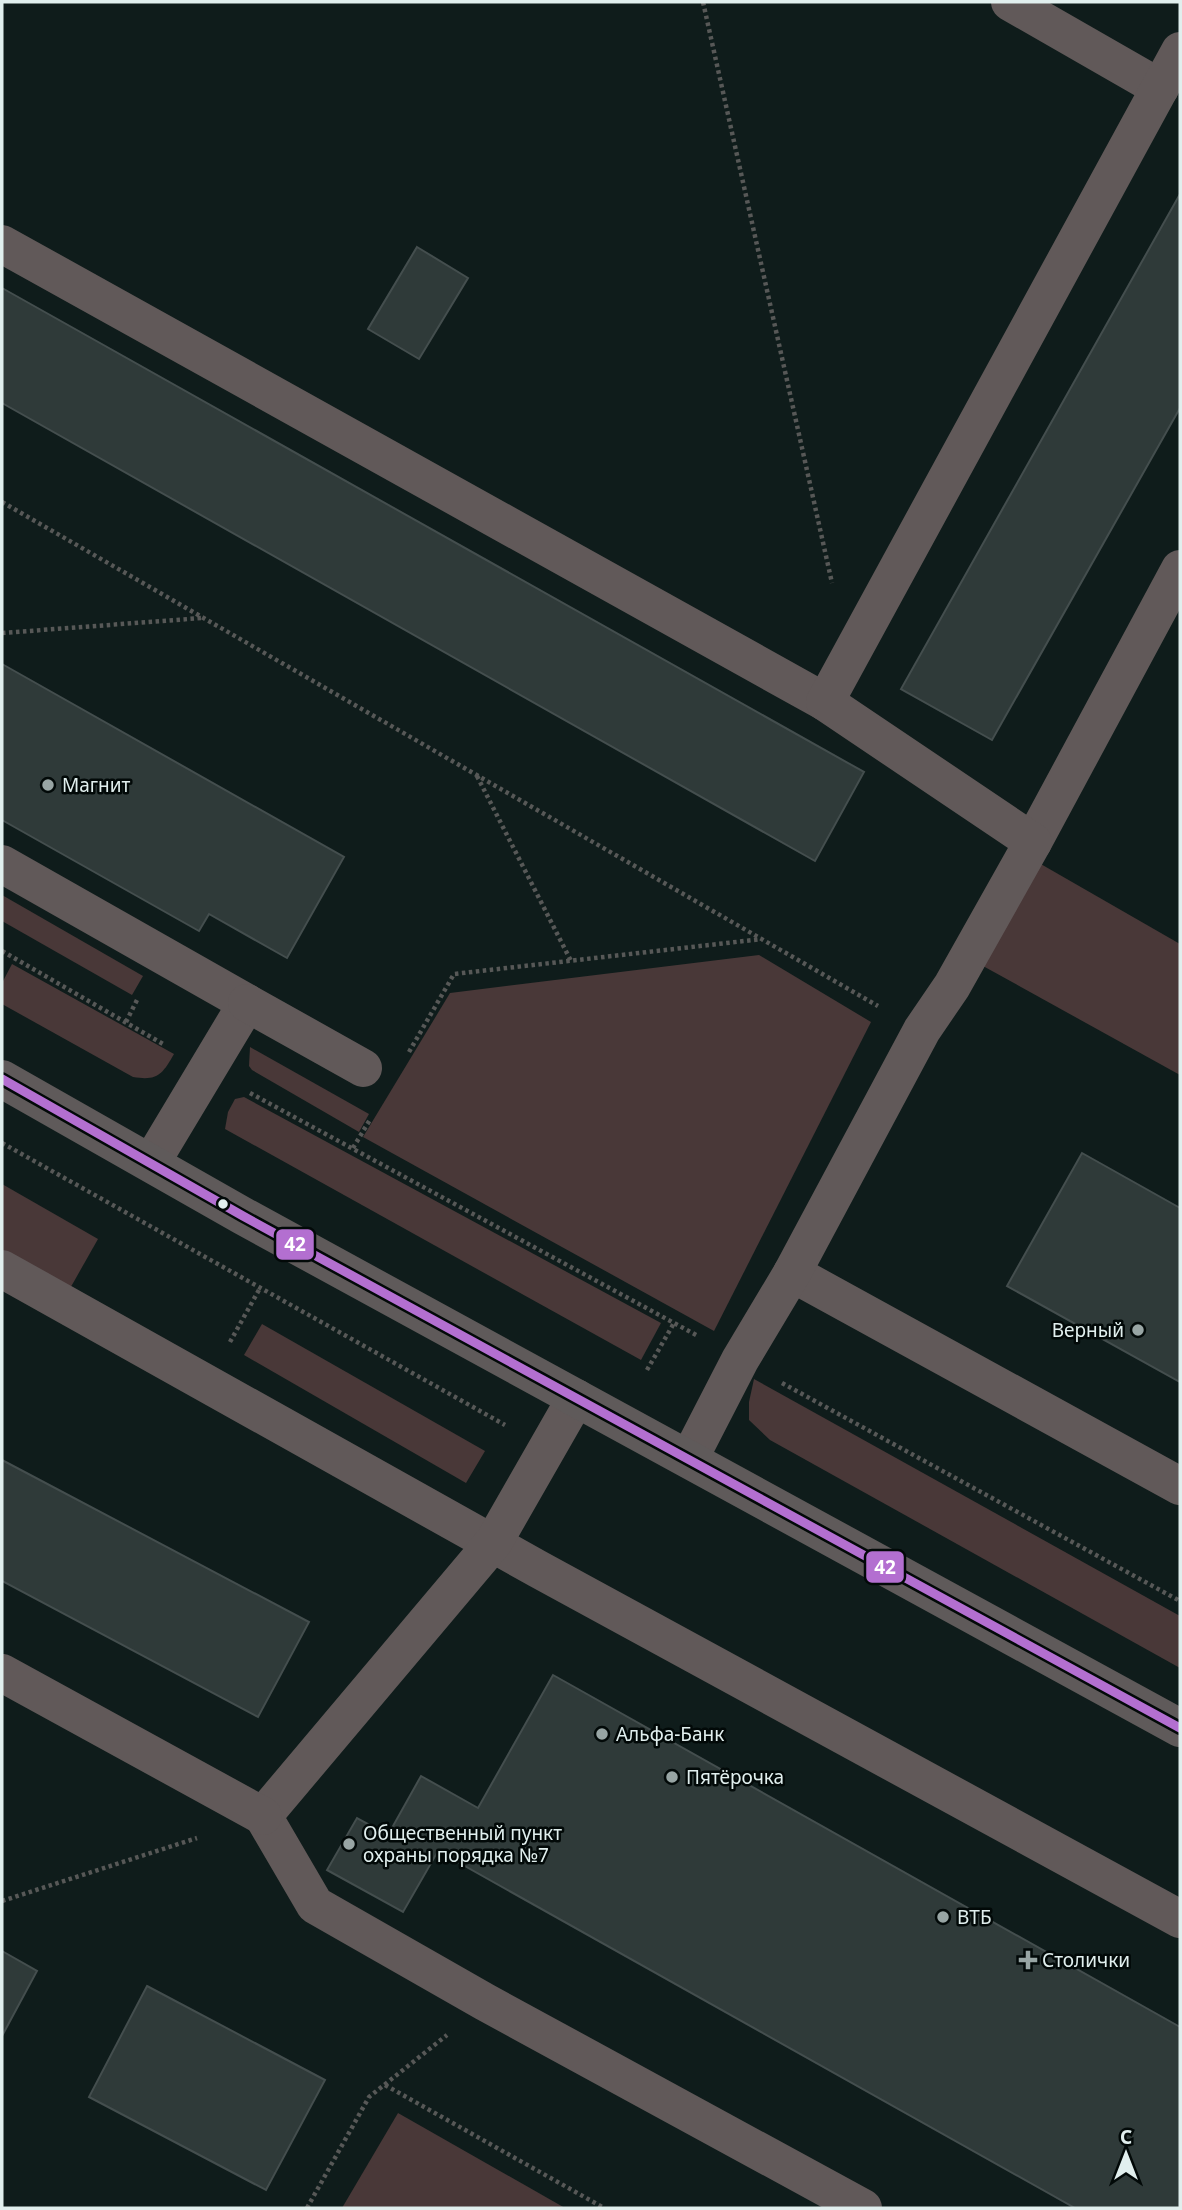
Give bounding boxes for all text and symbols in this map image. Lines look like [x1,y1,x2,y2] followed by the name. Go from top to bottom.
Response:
[62,772,131,798] place label: Магнит
[40,777,56,793] marker: Магнит
[216,1197,230,1211] unlabelled marker
[275,1228,315,1261] line badge: 42
[284,1231,306,1257] text: 42
[1052,1317,1124,1343] place label: Верный
[1130,1322,1146,1338] marker: Верный
[865,1550,905,1584] line badge: 42
[874,1554,896,1580] text: 42
[616,1721,724,1747] place label: Альфа-Банк
[594,1726,610,1742] marker: Альфа-Банк
[686,1764,784,1790] place label: Пятёрочка
[664,1769,680,1785] marker: Пятёрочка
[363,1820,562,1868] place label: Общественный пункт охраны порядка №7
[341,1836,357,1852] marker: Общественный пункт охраны порядка №7
[957,1904,992,1930] place label: ВТБ
[935,1909,951,1925] marker: ВТБ
[1042,1947,1130,1973] place label: Столички
[1020,1952,1036,1968] marker: Столички
[1091,2119,1161,2189] north arrow
[1120,2124,1132,2150] text: С

